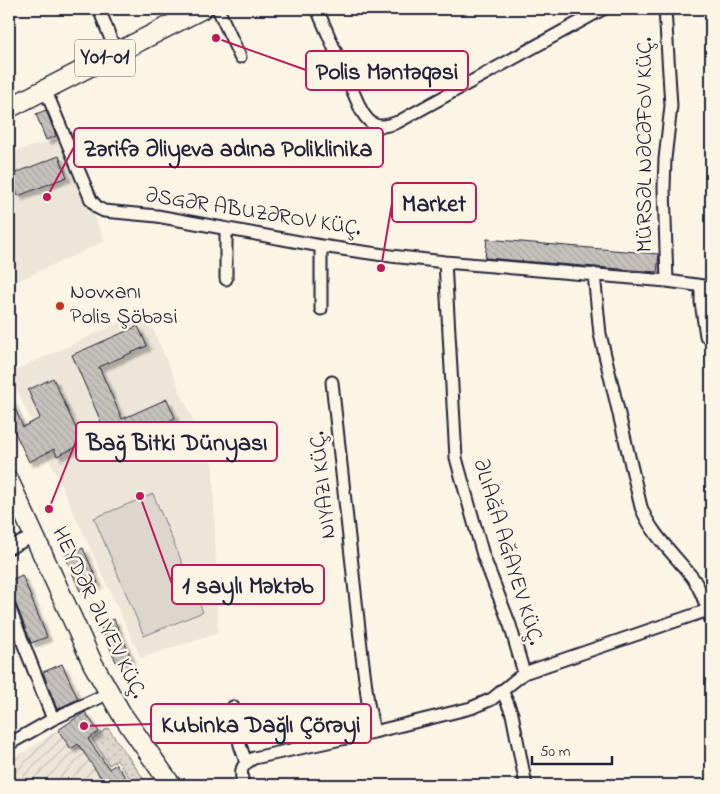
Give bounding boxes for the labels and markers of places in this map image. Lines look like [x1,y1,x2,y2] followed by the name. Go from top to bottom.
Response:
[306,51,468,90] callout: Polis Məntəqəsi
[74,128,383,167] callout: Zərifə Əliyeva adına Poliklinika
[392,183,476,222] callout: Market
[70,277,178,334] place label: Novxanı Polis Şöbəsi
[54,300,66,312] marker: Novxanı Polis Şöbəsi
[76,422,277,461] callout: Bağ Bitki Dünyası
[172,565,324,604] callout: 1 saylı Məktəb
[151,704,371,743] callout: Kubinka Dağlı Çörəyi

